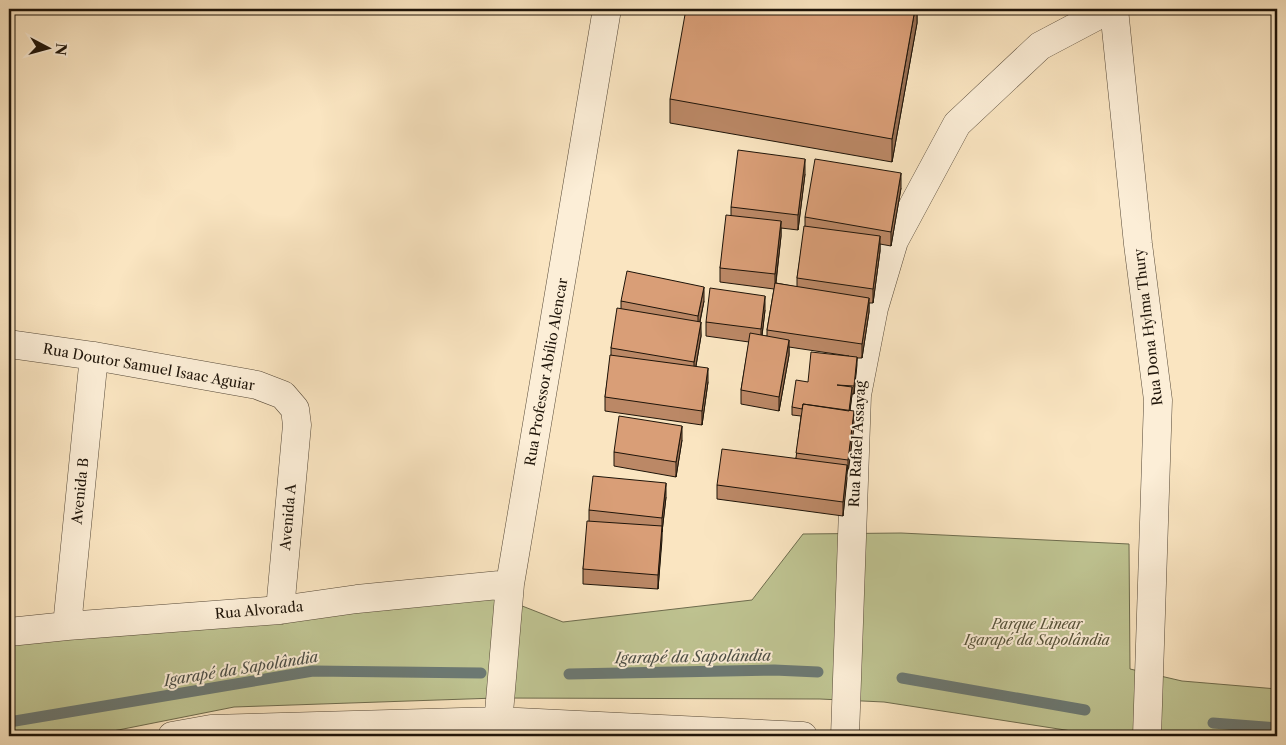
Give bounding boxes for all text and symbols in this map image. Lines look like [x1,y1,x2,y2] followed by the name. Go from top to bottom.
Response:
[22,22,72,72] north arrow
[51,42,71,56] text: N
[1129,247,1167,407] street label: Rua Dona Hylma Thury
[521,277,571,467] street label: Rua Professor Abílio Alencar
[42,339,256,395] street label: Rua Doutor Samuel Isaac Aguiar
[845,380,869,508] street label: Rua Rafael Assayag
[67,457,92,526] street label: Avenida B
[276,482,300,552] street label: Avenida A
[214,597,304,623] street label: Rua Alvorada
[963,615,1111,649] park label: Parque Linear Igarapé da Sapolândia
[614,646,771,667] water label: Igarapé da Sapolândia
[161,647,320,690] water label: Igarapé da Sapolândia

